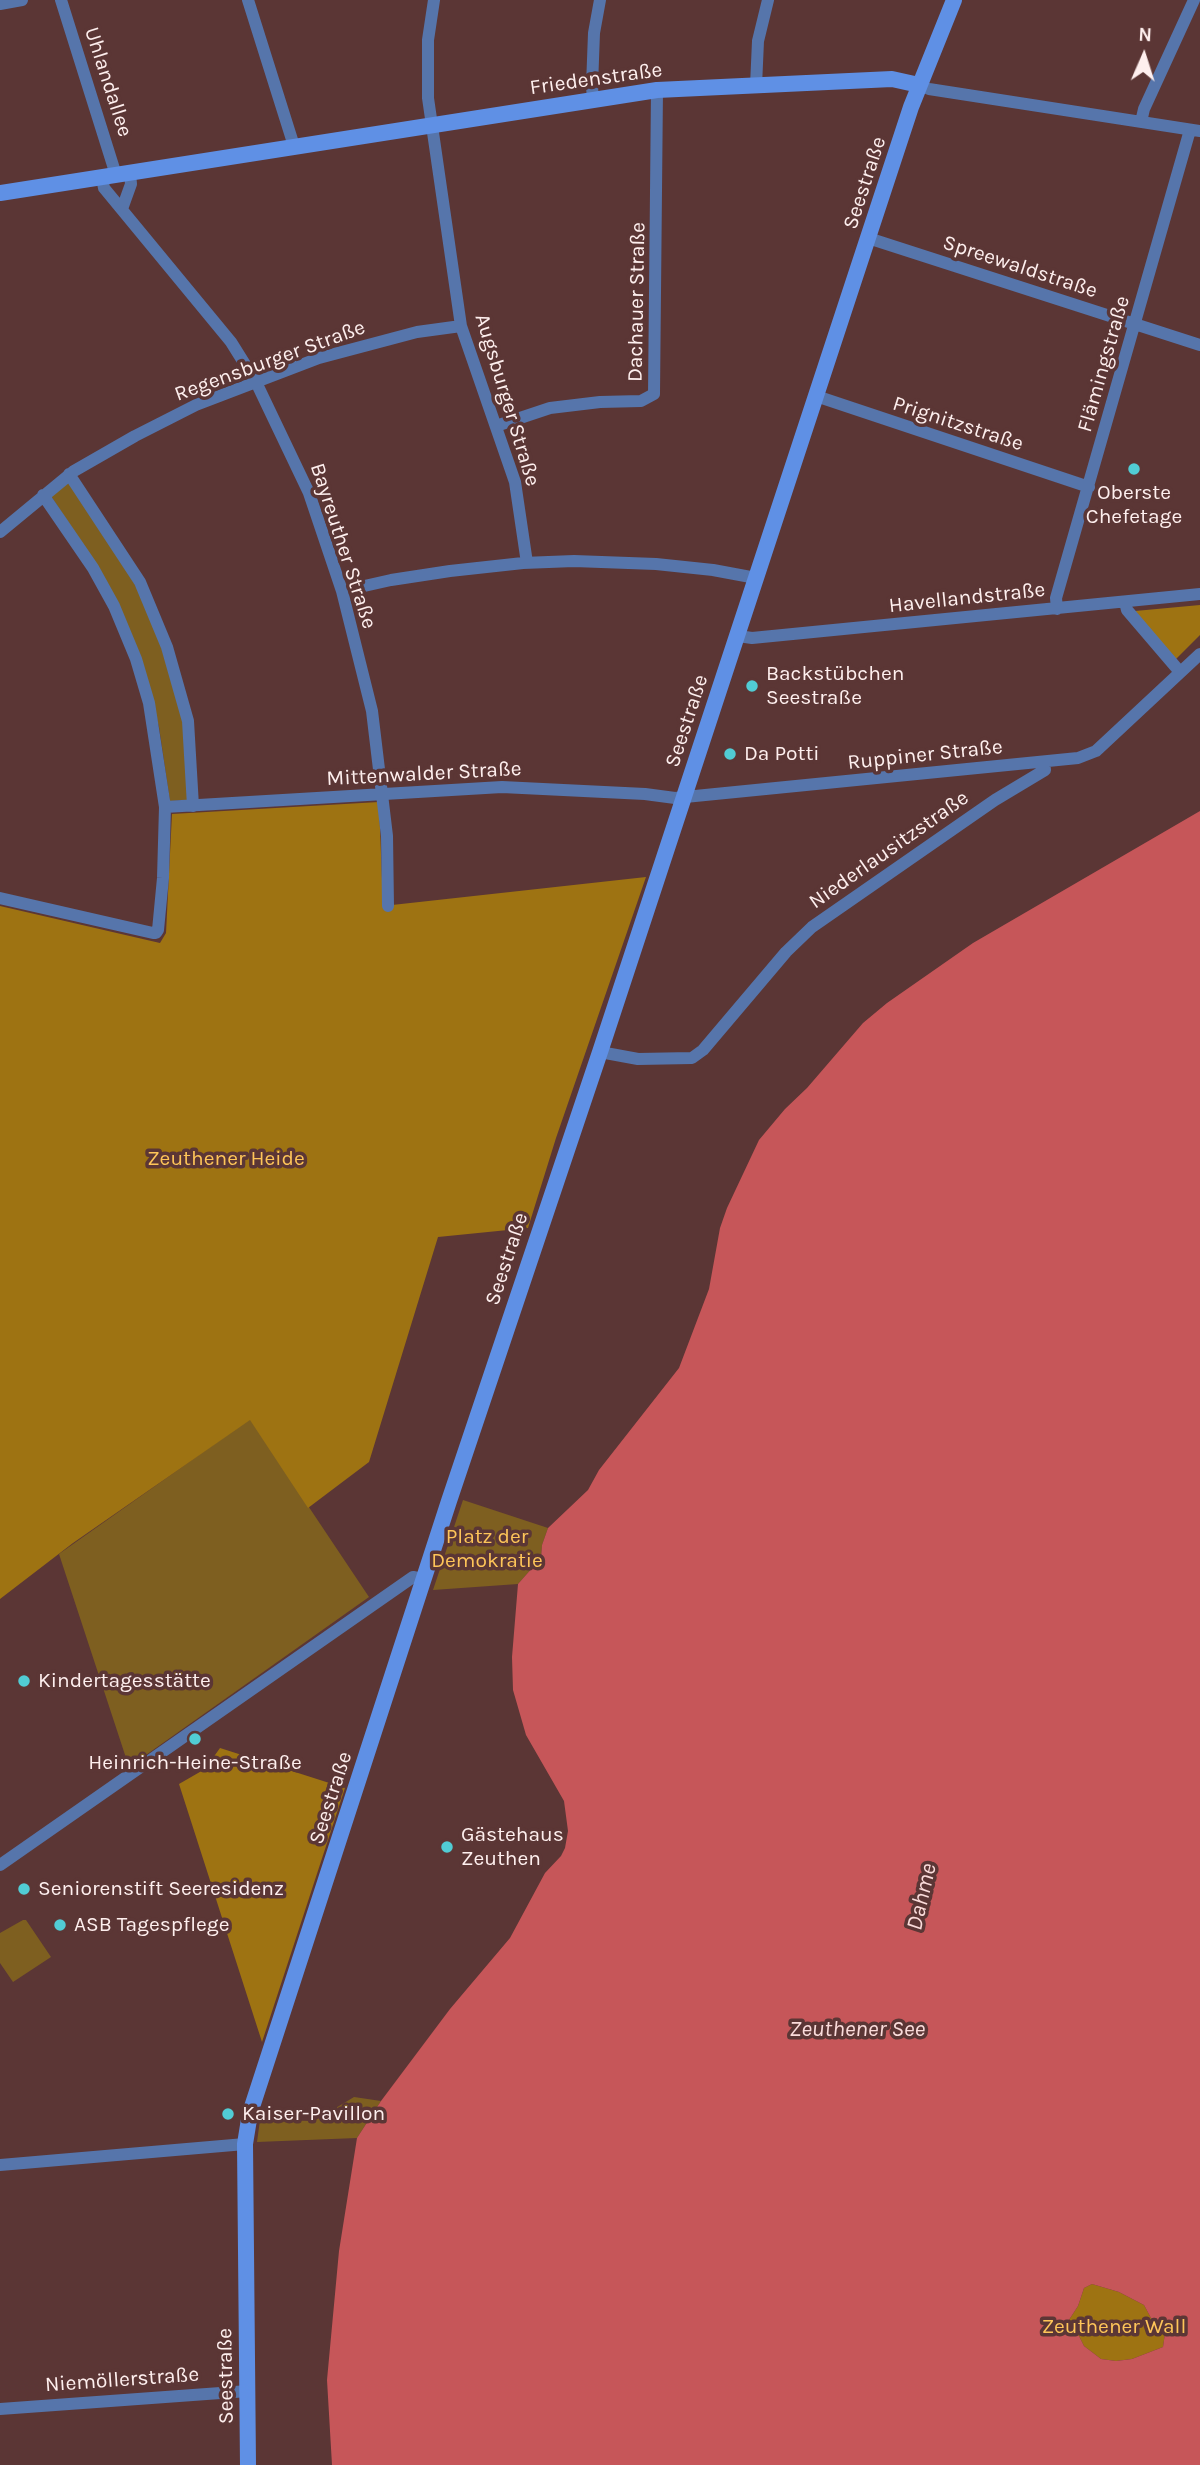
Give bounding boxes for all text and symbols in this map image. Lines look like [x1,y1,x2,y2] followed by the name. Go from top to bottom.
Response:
[1109,21,1179,91] north arrow
[78,24,138,140] street label: Uhlandallee
[1138,24,1152,46] text: N
[528,57,664,101] street label: Friedenstraße
[838,133,892,233] street label: Seestraße
[623,222,651,382] street label: Dachauer Straße
[940,230,1100,304] street label: Spreewaldstraße
[1073,293,1135,435] street label: Flämingstraße
[469,311,545,489] street label: Augsburger Straße
[171,315,369,407] street label: Regensburger Straße
[889,391,1027,457] street label: Prignitzstraße
[304,460,382,632] street label: Bayreuther Straße
[1126,461,1142,477] marker: Oberste Chefetage
[1086,480,1182,530] place label: Oberste Chefetage
[888,577,1046,619] street label: Havellandstraße
[766,661,904,711] place label: Backstübchen Seestraße
[660,671,714,771] street label: Seestraße
[744,678,760,694] marker: Backstübchen Seestraße
[846,734,1004,776] street label: Ruppiner Straße
[744,741,820,767] place label: Da Potti
[722,746,738,762] marker: Da Potti
[326,756,522,792] street label: Mittenwalder Straße
[804,785,974,915] street label: Niederlausitzstraße
[147,1146,305,1172] park label: Zeuthener Heide
[480,1209,534,1309] street label: Seestraße
[431,1524,543,1574] park label: Platz der Demokratie
[38,1668,211,1694] place label: Kindertagesstätte
[16,1673,32,1689] marker: Kindertagesstätte
[187,1731,203,1747] marker: Heinrich-Heine-Straße
[304,1748,358,1848] street label: Seestraße
[88,1750,302,1776] place label: Heinrich-Heine-Straße
[461,1822,564,1872] place label: Gästehaus Zeuthen
[439,1839,455,1855] marker: Gästehaus Zeuthen
[901,1861,943,1933] water label: Dahme
[38,1876,284,1902] place label: Seniorenstift Seeresidenz
[16,1881,32,1897] marker: Seniorenstift Seeresidenz
[74,1912,229,1938] place label: ASB Tagespflege
[52,1917,68,1933] marker: ASB Tagespflege
[789,2015,925,2043] water label: Zeuthener See
[242,2101,385,2127] place label: Kaiser-Pavillon
[220,2106,236,2122] marker: Kaiser-Pavillon
[1042,2314,1186,2340] park label: Zeuthener Wall
[213,2328,239,2424] street label: Seestraße
[44,2362,200,2398] street label: Niemöllerstraße

